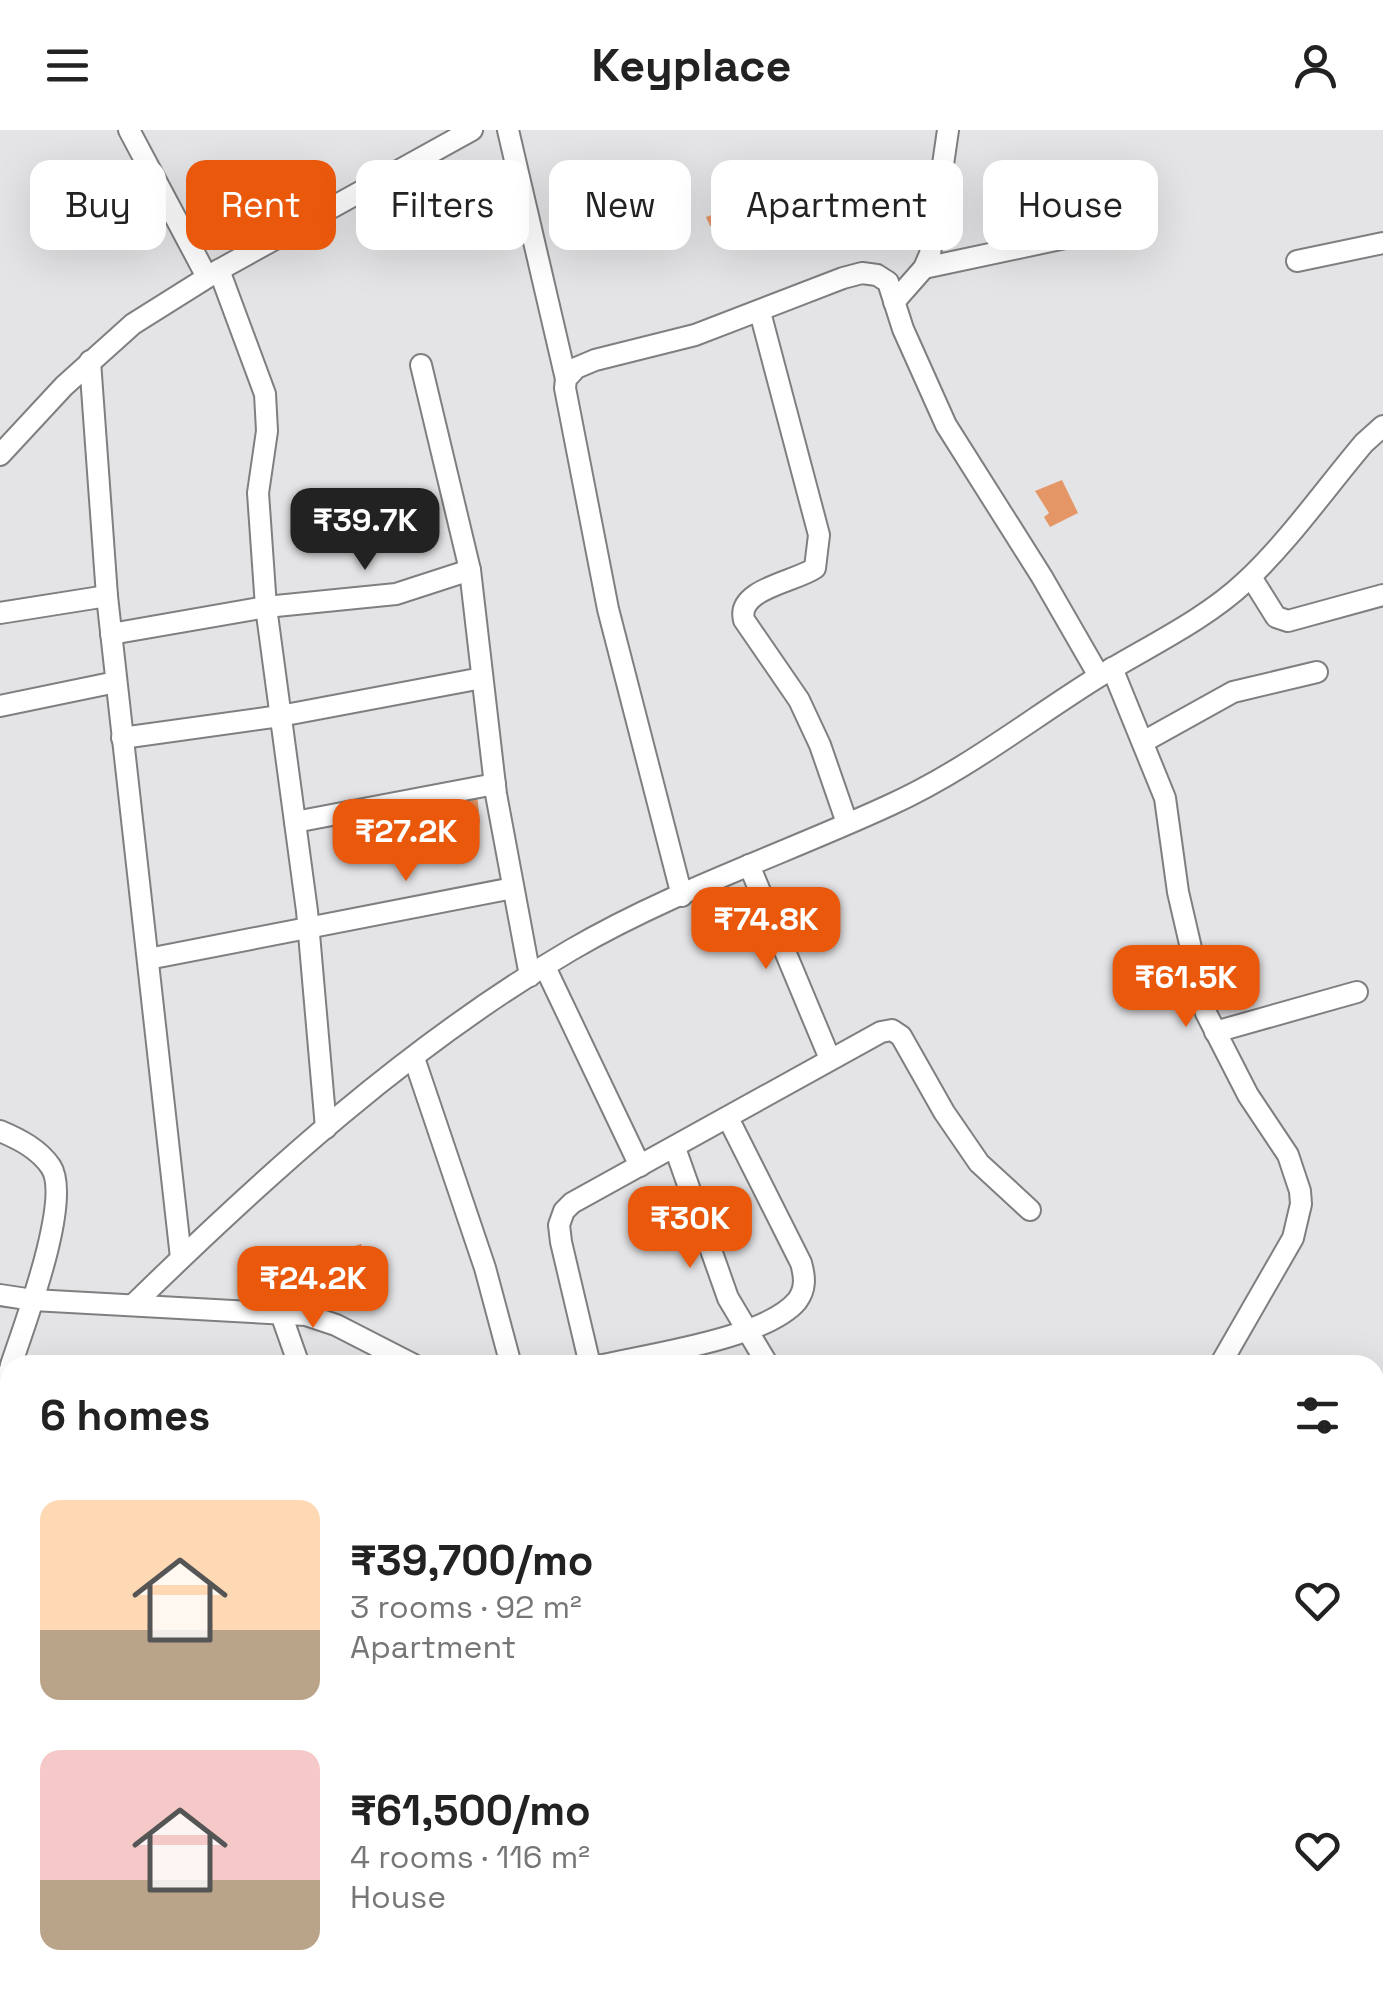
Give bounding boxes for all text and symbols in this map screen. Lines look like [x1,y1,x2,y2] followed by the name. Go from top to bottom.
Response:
[592,37,791,94] text: Keyplace
[40,38,95,93] icon: menu
[1288,38,1343,93] icon: person
[30,160,166,250] chip: Buy
[186,160,336,250] chip: Rent
[356,160,529,250] chip: Filters
[549,160,691,250] chip: New
[711,160,963,250] chip: Apartment
[983,160,1158,250] chip: House
[284,488,446,573] pin: ₹39.7K
[312,500,418,540] text: ₹39.7K
[325,799,487,884] pin: ₹27.2K
[355,811,457,851] text: ₹27.2K
[685,887,847,972] pin: ₹74.8K
[713,899,819,939] text: ₹74.8K
[1105,945,1267,1030] pin: ₹61.5K
[1135,957,1237,997] text: ₹61.5K
[631,1186,749,1271] pin: ₹30K
[650,1198,730,1238] text: ₹30K
[232,1246,394,1331] pin: ₹24.2K
[259,1258,367,1298] text: ₹24.2K
[1290,1388,1345,1443] icon: filters
[40,1389,210,1442] text: 6 homes
[350,1534,594,1587] text: ₹39,700/mo
[120,1540,240,1660] icon: home
[1290,1573,1345,1628] icon: heart
[350,1587,582,1627] text: 3 rooms · 92 m²
[350,1627,516,1667] text: Apartment
[350,1784,591,1837] text: ₹61,500/mo
[120,1790,240,1910] icon: home
[1290,1823,1345,1878] icon: heart
[350,1837,590,1877] text: 4 rooms · 116 m²
[350,1877,446,1917] text: House

